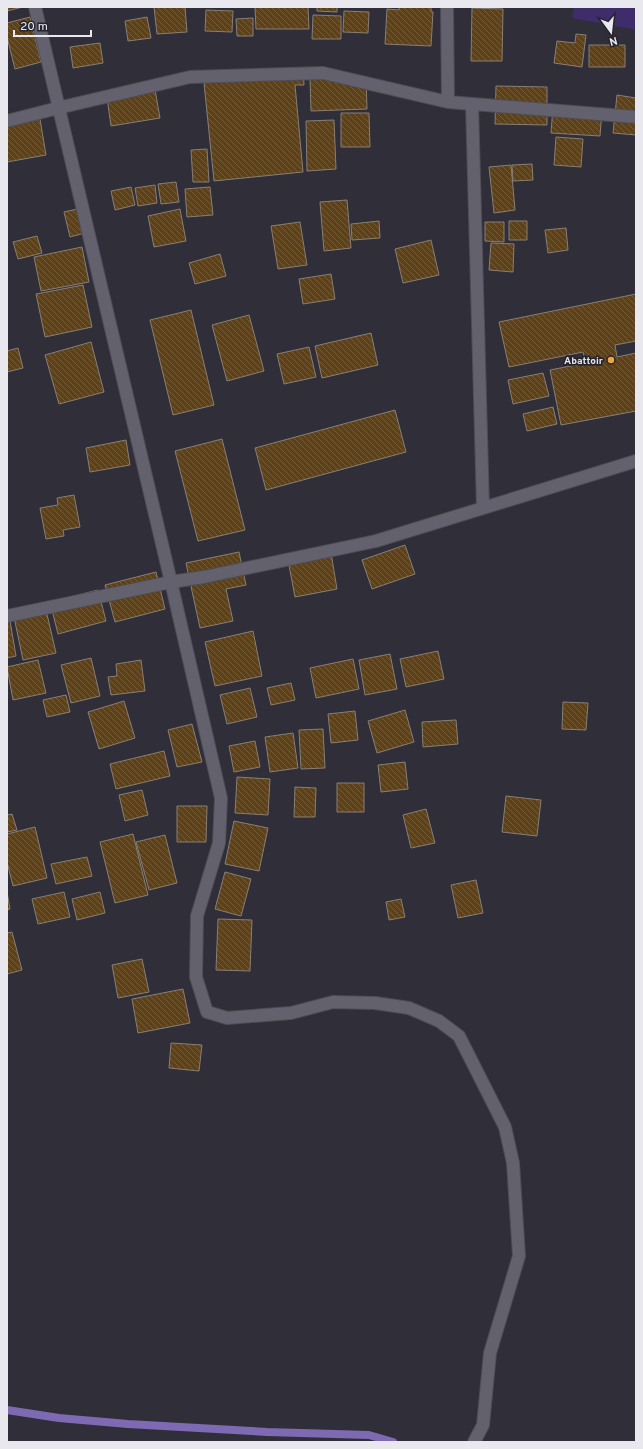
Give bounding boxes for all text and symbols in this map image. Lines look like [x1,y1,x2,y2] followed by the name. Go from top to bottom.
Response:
[14,12,91,38] scale bar
[591,12,631,52] north arrow
[20,19,48,35] text: 20 m
[608,33,619,48] text: N
[564,355,604,368] place label: Abattoir
[606,355,616,365] marker: Abattoir

